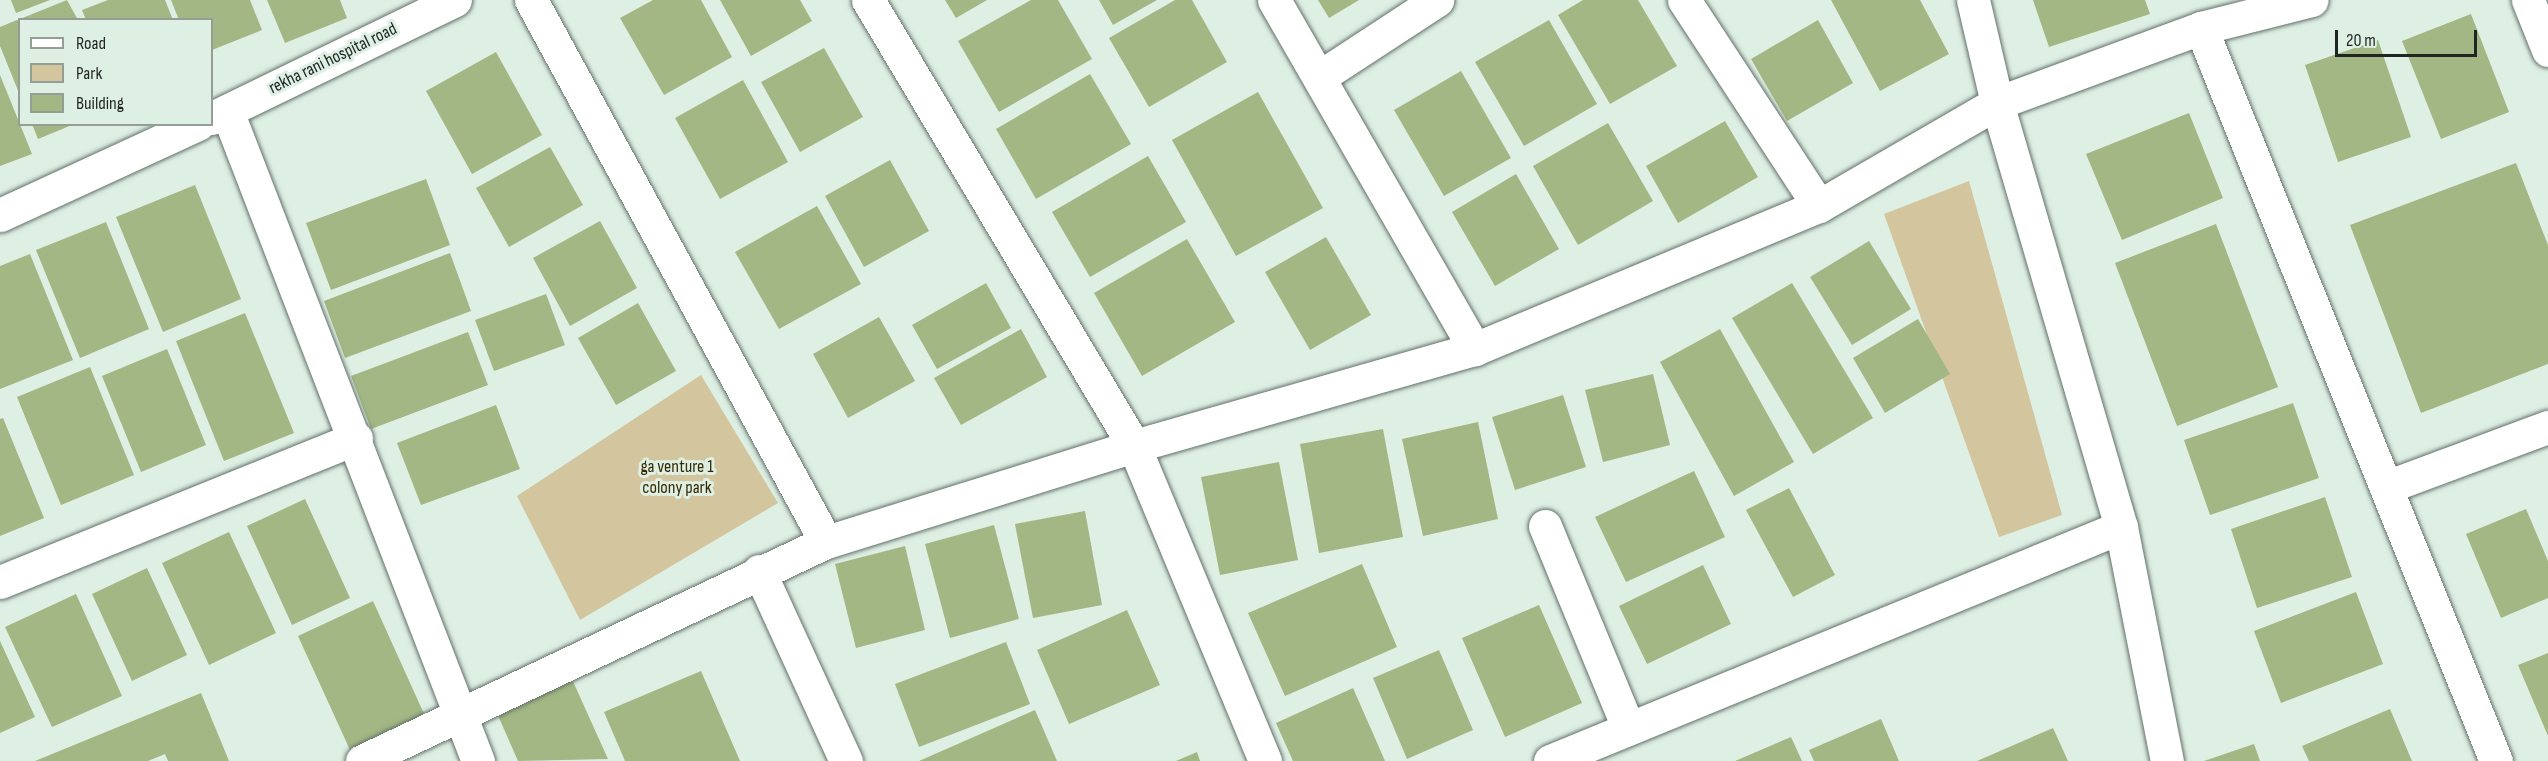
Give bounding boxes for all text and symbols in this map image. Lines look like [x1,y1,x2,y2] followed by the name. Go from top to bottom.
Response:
[18,18,213,126] legend
[2338,18,2480,56] scale bar
[265,19,401,99] street label: rekha rani hospital road
[2346,30,2376,51] text: 20 m
[76,33,106,54] text: Road
[76,63,102,84] text: Park
[76,93,124,114] text: Building
[641,457,713,500] park label: ga venture 1 colony park

